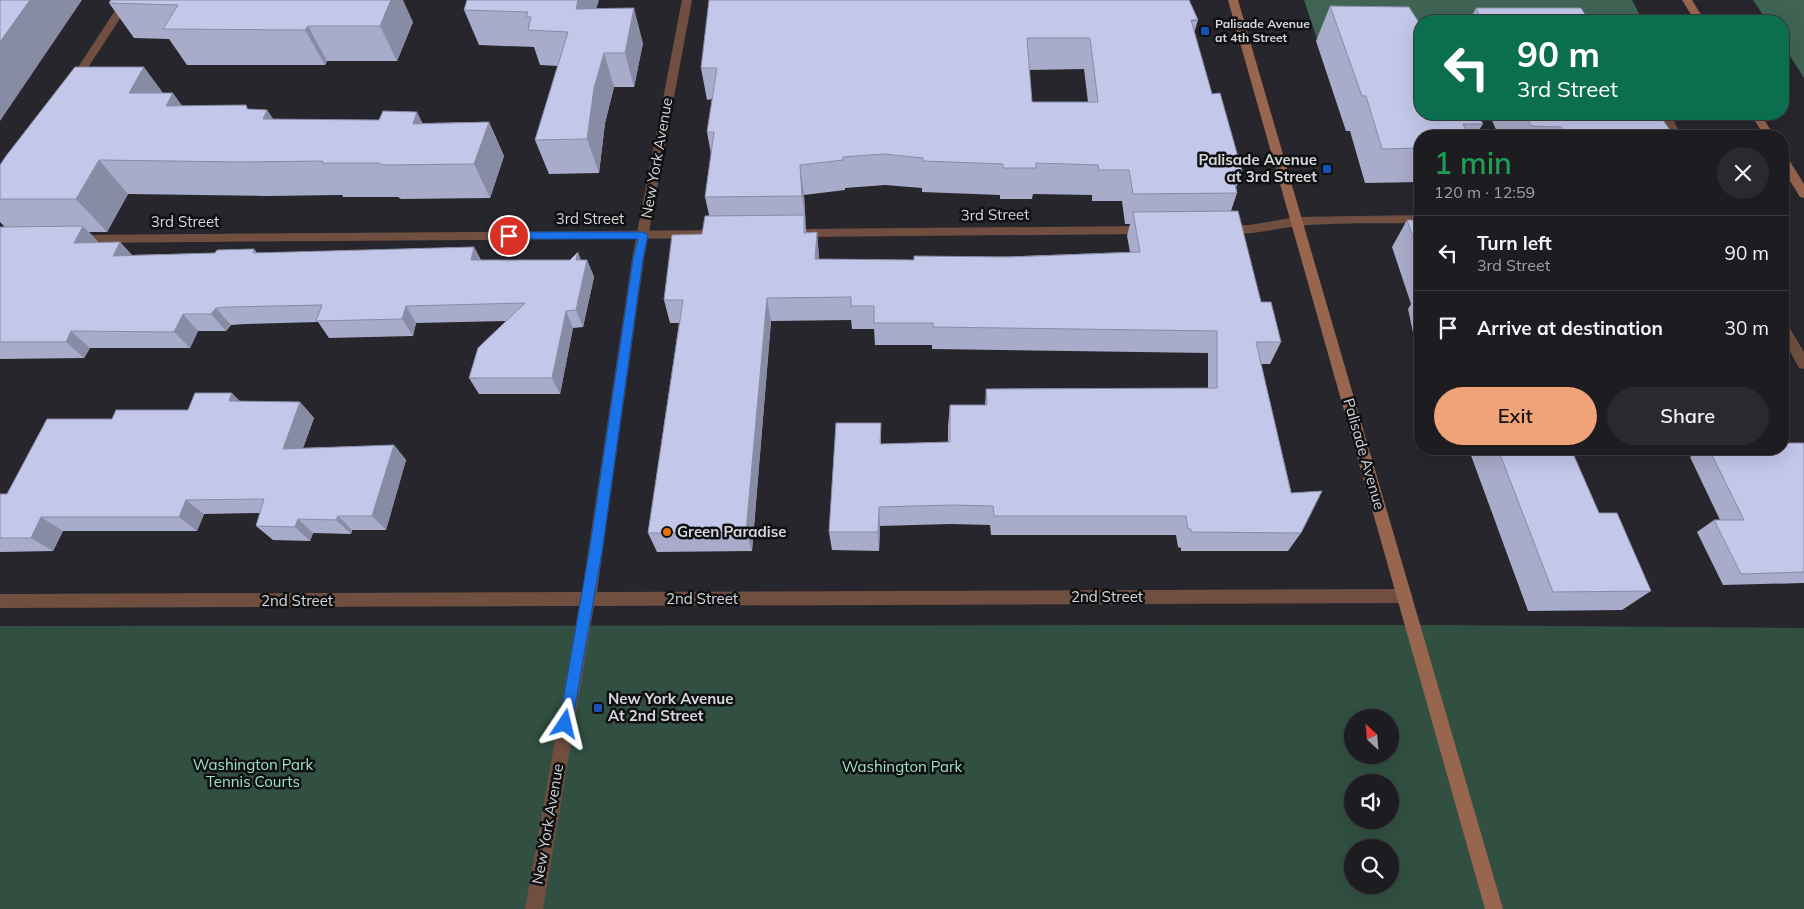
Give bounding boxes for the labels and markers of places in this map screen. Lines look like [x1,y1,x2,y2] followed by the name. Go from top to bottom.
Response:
[1215,16,1310,45] place label: Palisade Avenue at 4th Street
[1199,25,1211,37] marker: Palisade Avenue at 4th Street
[1199,150,1317,186] place label: Palisade Avenue at 3rd Street
[1321,163,1333,175] marker: Palisade Avenue at 3rd Street
[488,215,530,257] pin
[677,522,787,541] place label: Green Paradise
[661,526,673,538] marker: Green Paradise
[608,689,733,725] place label: New York Avenue At 2nd Street
[592,702,604,714] marker: New York Avenue At 2nd Street

